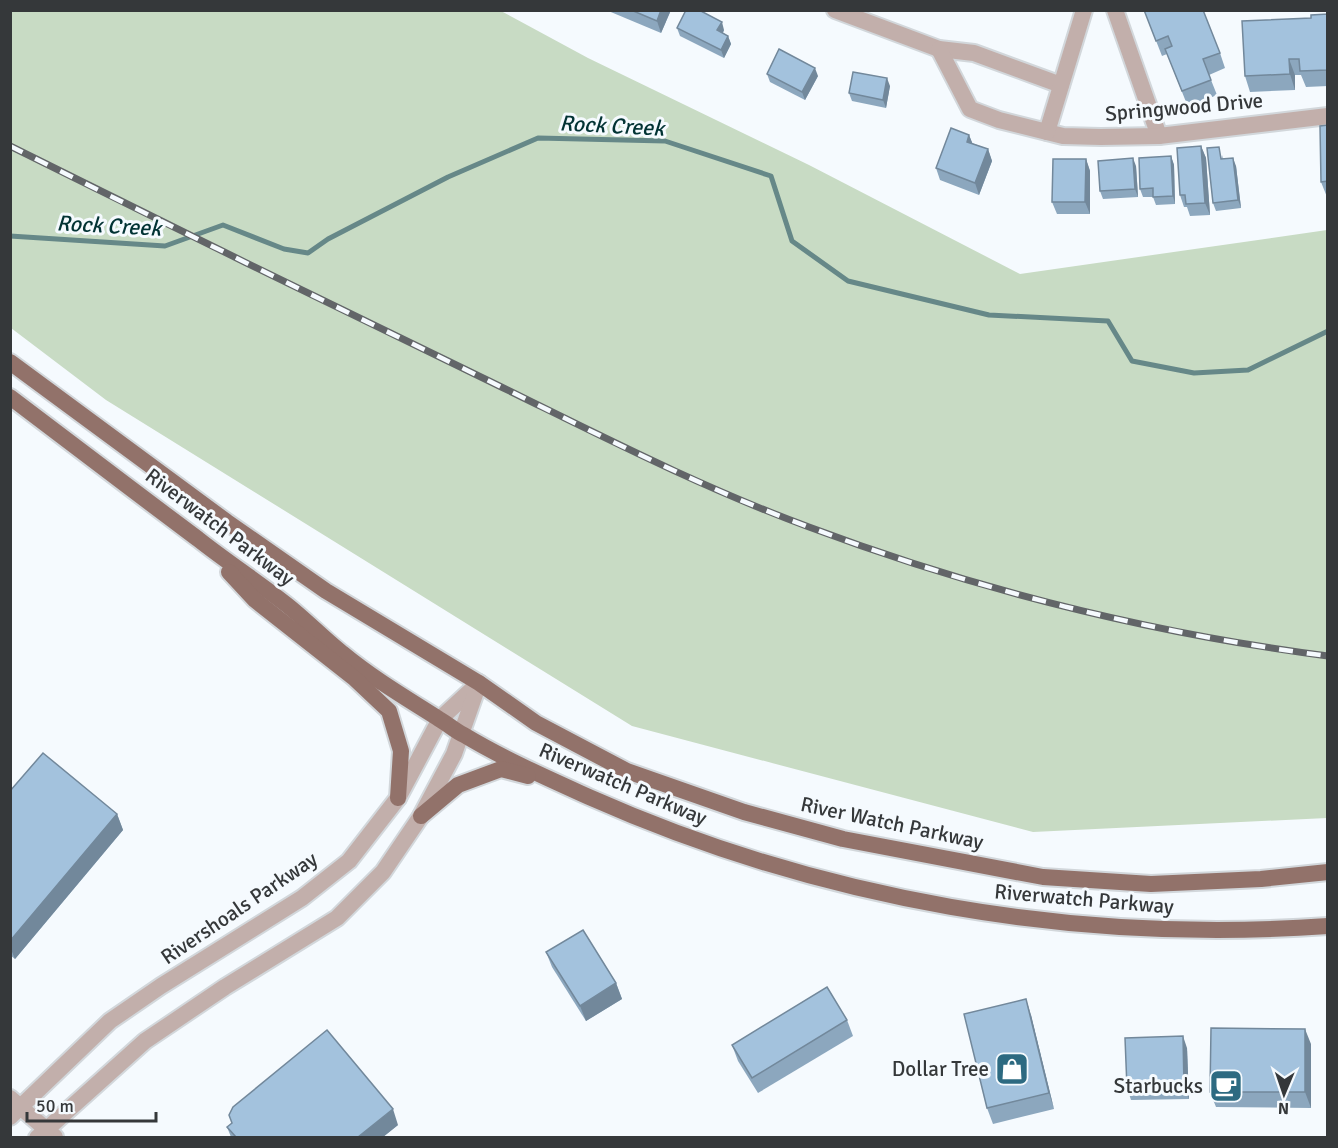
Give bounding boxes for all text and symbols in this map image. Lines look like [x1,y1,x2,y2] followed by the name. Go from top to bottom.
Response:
[1104,87,1264,127] street label: Springwood Drive
[559,109,667,142] water label: Rock Creek
[56,209,164,242] water label: Rock Creek
[140,462,300,592] street label: Riverwatch Parkway
[535,737,711,831] street label: Riverwatch Parkway
[798,791,986,855] street label: River Watch Parkway
[156,846,322,970] street label: Rivershoals Parkway
[993,878,1175,920] street label: Riverwatch Parkway
[994,1051,1030,1087] shop icon: Dollar Tree
[892,1056,989,1082] place label: Dollar Tree
[1254,1064,1314,1124] north arrow
[1208,1068,1244,1104] cafe icon: Starbucks
[1113,1073,1203,1099] place label: Starbucks
[27,1085,156,1123] scale bar
[36,1095,74,1117] text: 50 m
[1278,1098,1289,1118] text: N

